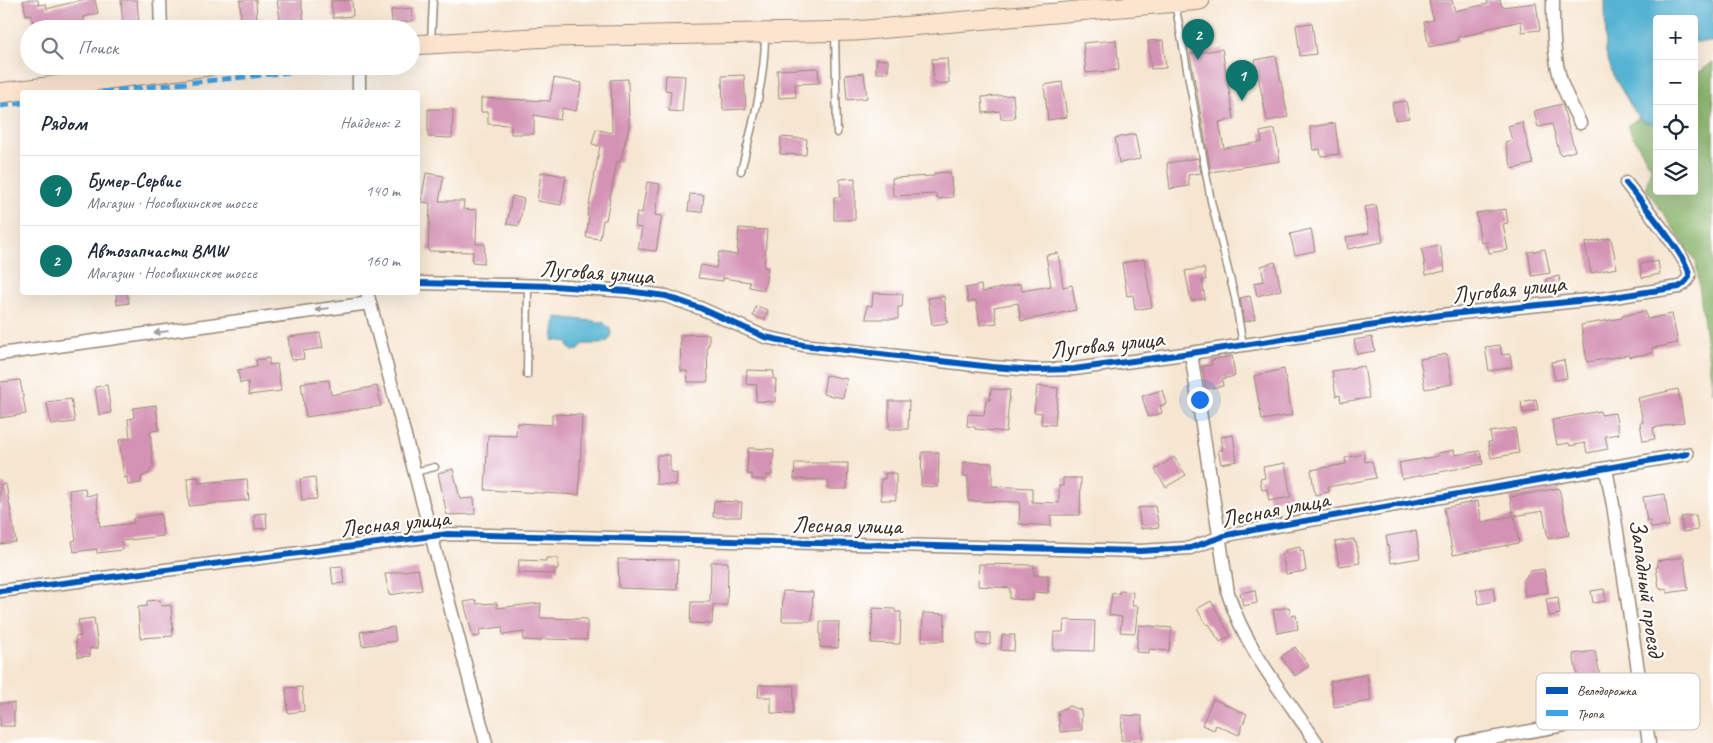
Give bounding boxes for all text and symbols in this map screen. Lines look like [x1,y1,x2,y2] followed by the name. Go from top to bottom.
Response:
[1653,15,1698,195] map controls
[1653,15,1698,60] button: +
[1182,19,1214,60] pin: 2
[20,20,420,75] search box
[38,34,66,62] icon: search
[78,36,118,60] text: Поиск
[1226,60,1258,101] pin: 1
[1653,60,1698,105] button: −
[1653,105,1698,150] button: locate
[40,110,87,136] text: Рядом
[340,113,400,133] text: Найдено: 2
[1653,150,1698,195] button: layers
[87,169,181,193] text: Бумер-Сервис
[52,181,60,201] text: 1
[366,181,400,201] text: 140 m
[87,193,257,213] text: Магазин · Носовихинское шоссе
[87,239,228,263] text: Автозапчасти BMW
[52,251,60,271] text: 2
[366,251,400,271] text: 160 m
[539,253,656,291] street label: Луговая улица
[87,263,257,283] text: Магазин · Носовихинское шоссе
[1451,268,1569,310] street label: Луговая улица
[313,306,329,314] one-way arrow
[1049,323,1167,365] street label: Луговая улица
[152,328,168,336] one-way arrow
[1187,387,1213,413] your location
[1218,483,1334,534] street label: Лесная улица
[339,502,453,544] street label: Лесная улица
[792,509,904,541] street label: Лесная улица
[1623,517,1672,661] street label: Западный проезд
[1536,673,1700,730] legend
[1577,682,1638,699] text: Велодорожка
[1577,705,1605,722] text: Тропа

